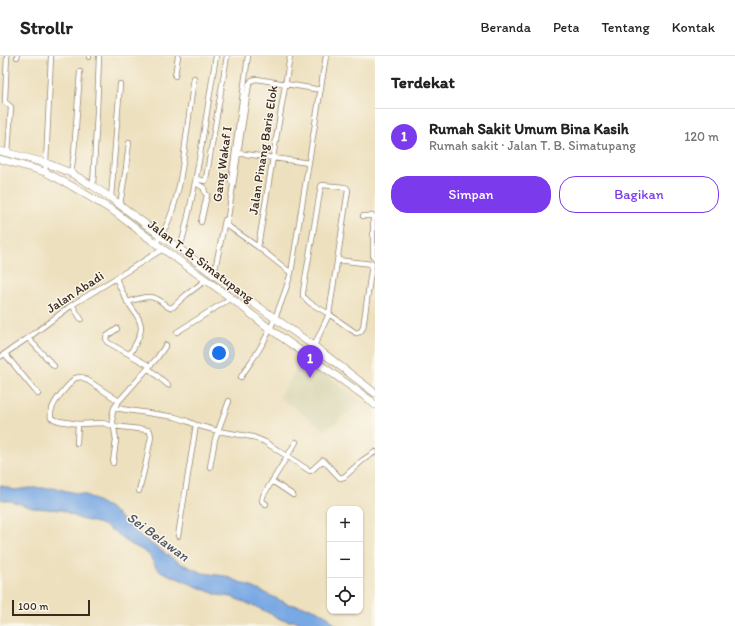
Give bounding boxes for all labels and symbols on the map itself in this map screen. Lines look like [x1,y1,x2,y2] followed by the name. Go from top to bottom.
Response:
[245,84,281,216] street label: Jalan Pinang Baris Elok
[209,125,235,203] street label: Gang Wakaf I
[145,216,257,306] street label: Jalan T. B. Simatupang
[44,268,106,316] street label: Jalan Abadi
[209,343,229,363] your location
[297,345,323,378] pin: 1
[124,509,193,566] water label: Sei Belawan
[12,598,90,617] scale bar

